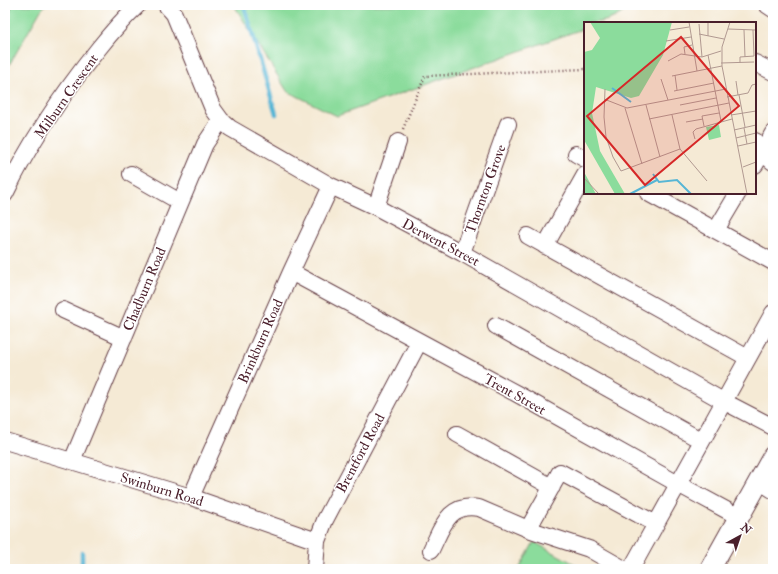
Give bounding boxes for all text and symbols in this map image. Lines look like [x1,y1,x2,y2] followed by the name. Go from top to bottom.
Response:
[584,22,756,194] inset map
[31,50,102,142] street label: Milburn Crescent
[461,142,510,236] street label: Thornton Grove
[399,215,483,270] street label: Derwent Street
[119,245,170,333] street label: Chadburn Road
[234,296,287,386] street label: Brinkburn Road
[481,370,549,419] street label: Trent Street
[332,411,388,496] street label: Brentford Road
[118,469,206,510] street label: Swinburn Road
[720,516,760,556] north arrow
[737,520,755,538] text: N

